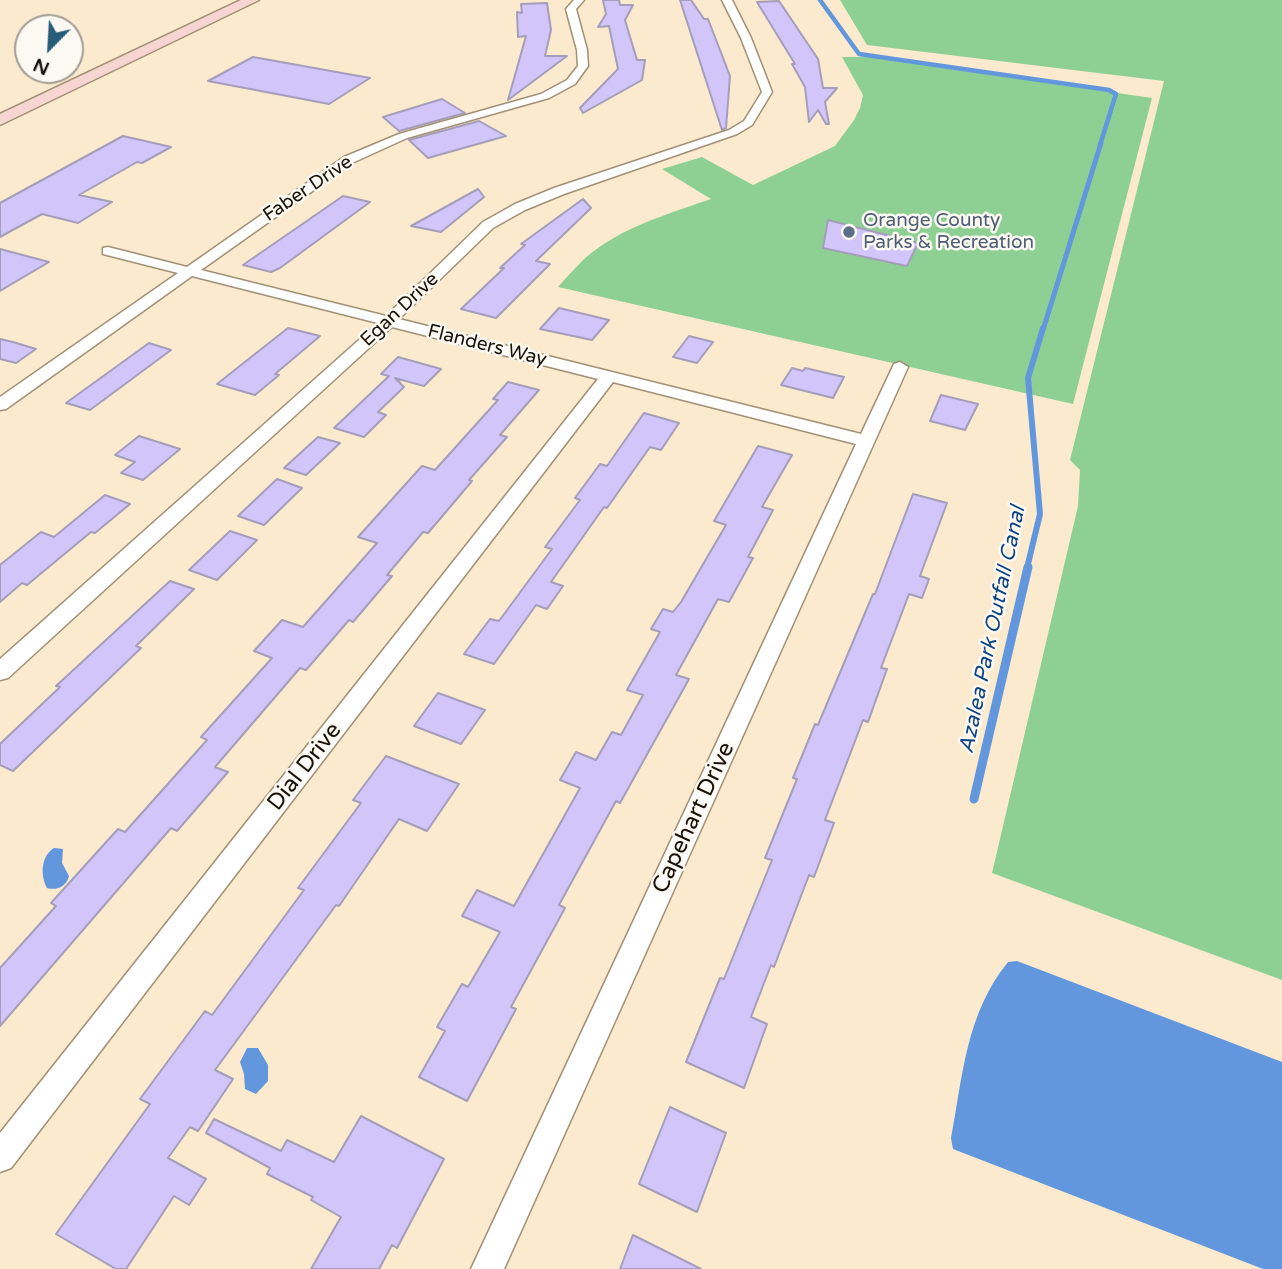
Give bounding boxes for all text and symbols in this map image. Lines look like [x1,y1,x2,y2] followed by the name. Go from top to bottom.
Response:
[14,14,84,84] north arrow
[30,53,53,80] text: N
[259,151,357,227] street label: Faber Drive
[863,210,1034,254] place label: Orange County Parks & Recreation
[841,224,857,240] marker: Orange County Parks & Recreation
[356,268,444,352] street label: Egan Drive
[425,320,549,372] street label: Flanders Way
[954,504,1032,756] water label: Azalea Park Outfall Canal
[262,718,348,816] street label: Dial Drive
[647,738,741,898] street label: Capehart Drive

